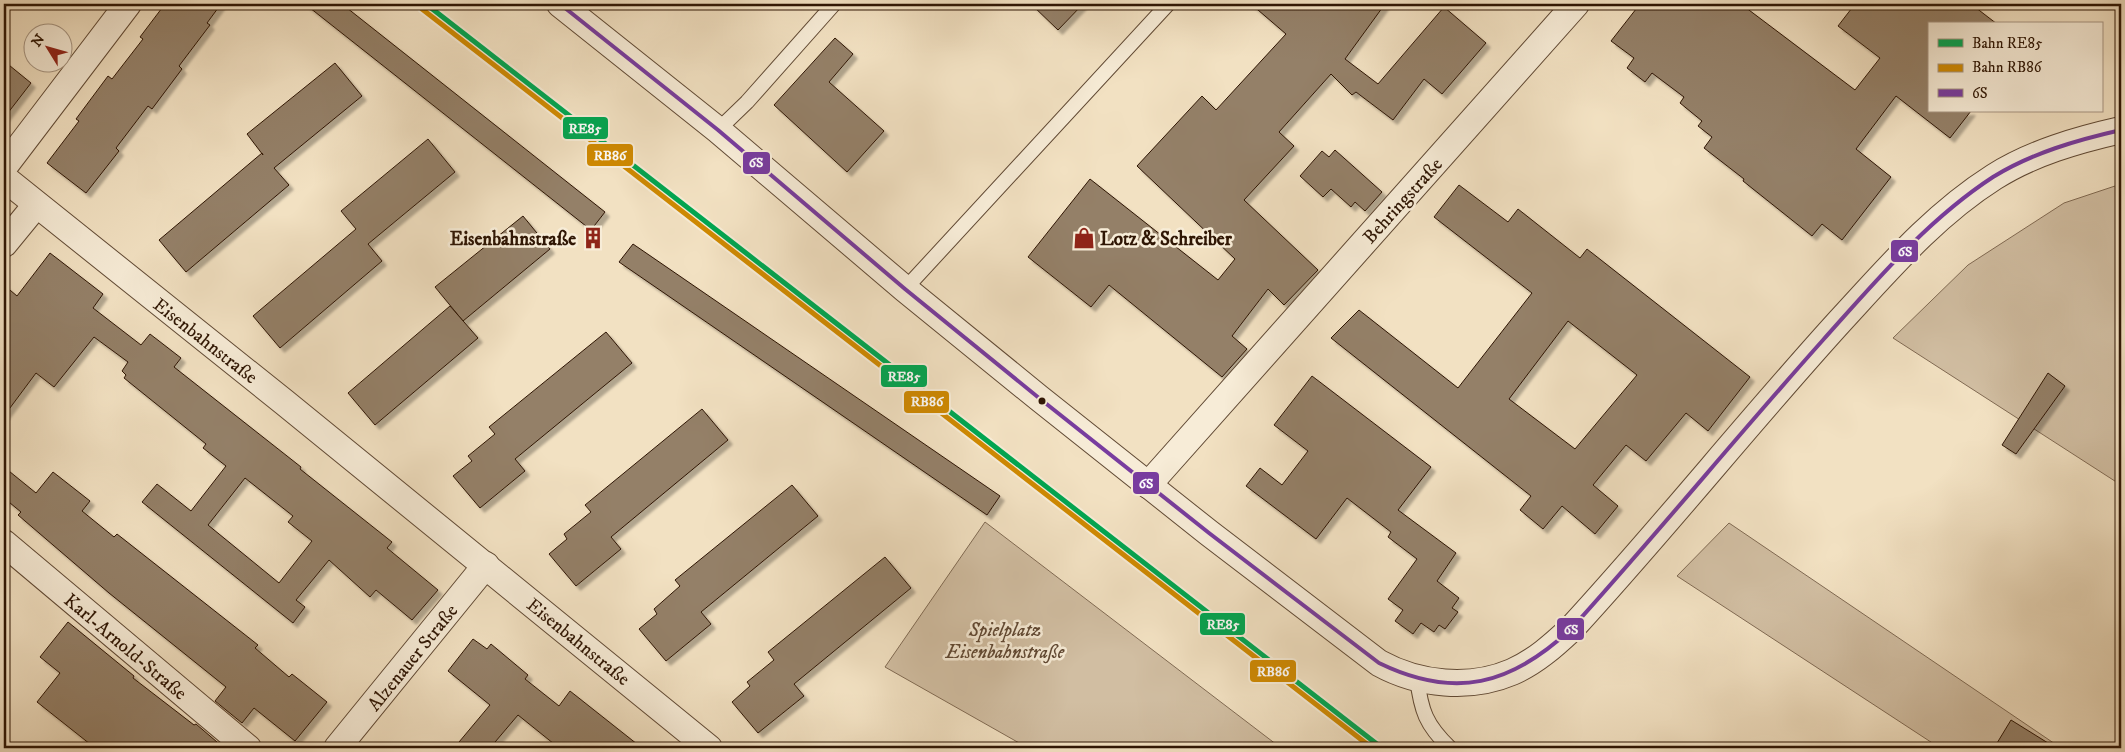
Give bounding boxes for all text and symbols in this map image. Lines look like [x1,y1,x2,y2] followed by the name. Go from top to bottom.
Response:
[22,22,72,72] north arrow
[1928,22,2102,112] legend
[28,30,49,51] text: N
[1972,34,2043,53] text: Bahn RE85
[1972,58,2043,77] text: Bahn RB86
[1972,84,1988,103] text: 6S
[562,116,609,140] line badge: RE85
[568,120,602,138] text: RE85
[586,143,634,167] line badge: RB86
[594,147,627,165] text: RB86
[742,151,771,175] line badge: 6S
[1358,153,1448,249] street label: Behringstraße
[749,154,763,172] text: 6S
[580,225,606,251] building icon: Eisenbahnstraße
[1071,225,1097,251] shop icon: Lotz & Schreiber
[450,228,576,251] place label: Eisenbahnstraße
[1100,228,1233,251] place label: Lotz & Schreiber
[1890,239,1919,263] line badge: 6S
[1898,243,1912,261] text: 6S
[148,293,262,389] street label: Eisenbahnstraße
[880,364,928,388] line badge: RE85
[887,368,921,386] text: RE85
[903,390,950,414] line badge: RB86
[911,393,944,411] text: RB86
[1037,396,1047,406] unlabelled marker
[1132,471,1160,495] line badge: 6S
[1139,475,1153,493] text: 6S
[59,589,191,705] street label: Karl-Arnold-Straße
[522,593,634,691] street label: Eisenbahnstraße
[363,600,463,716] street label: Alzenauer Straße
[1199,612,1246,636] line badge: RE85
[1206,616,1240,634] text: RE85
[1556,617,1585,641] line badge: 6S
[945,619,1065,664] park label: Spielplatz Eisenbahnstraße
[1564,621,1578,639] text: 6S
[1249,659,1297,683] line badge: RB86
[1257,663,1290,681] text: RB86

